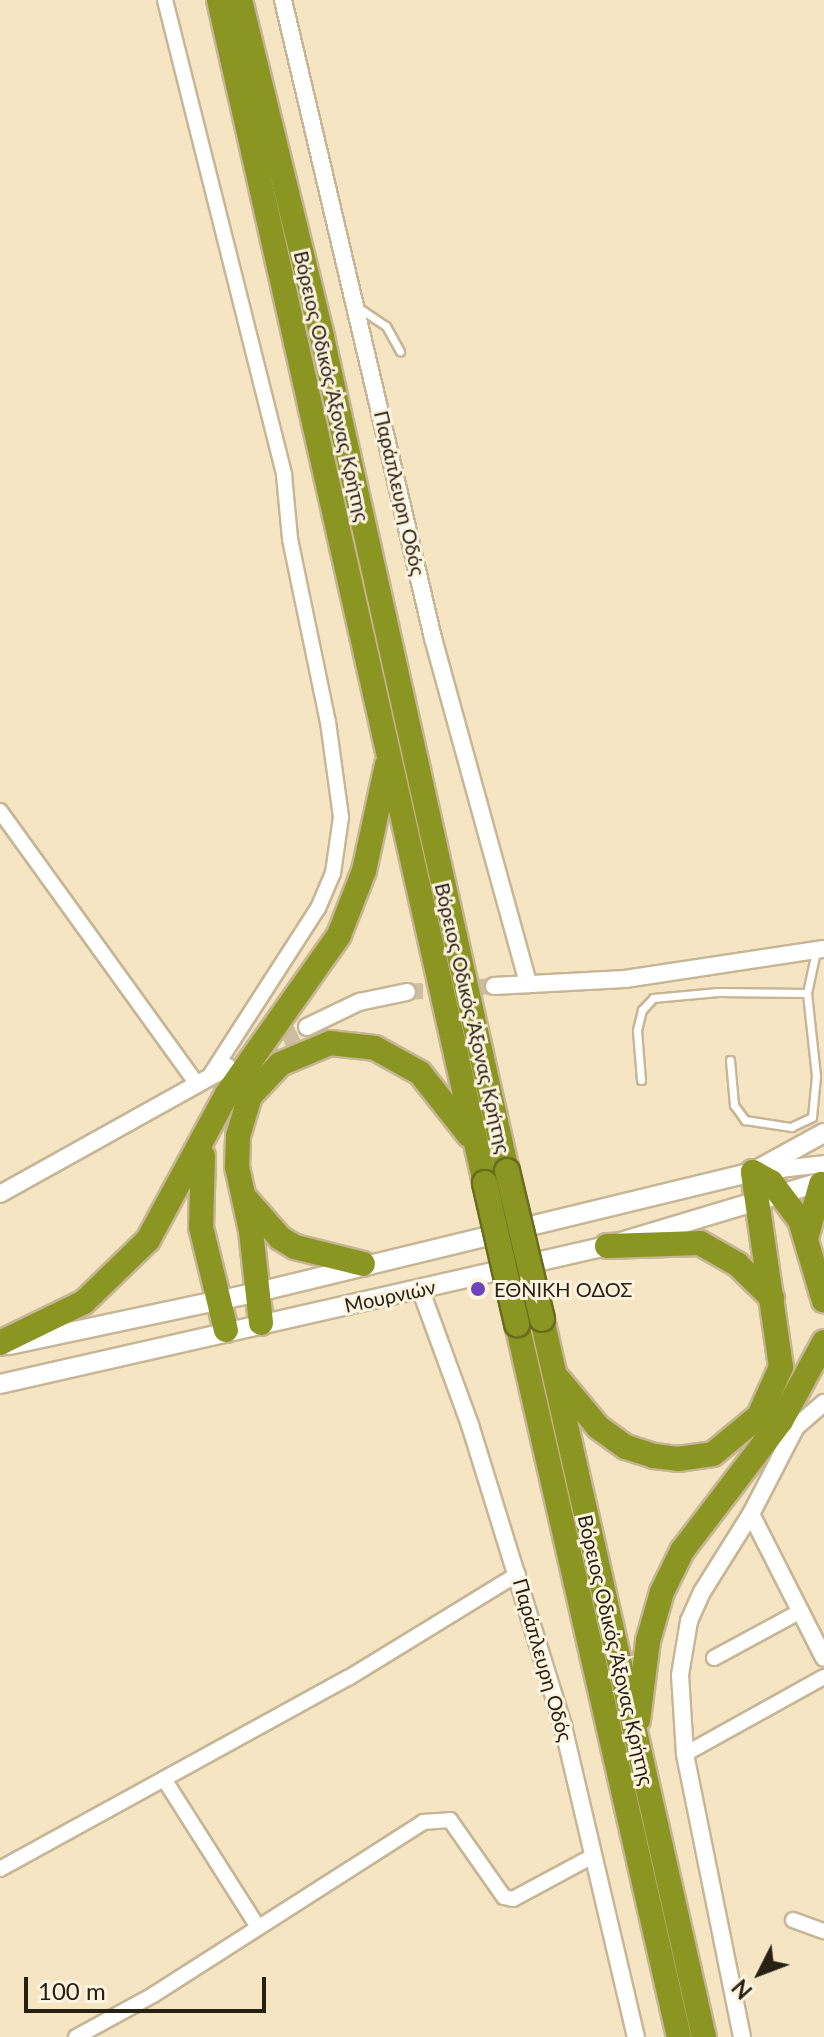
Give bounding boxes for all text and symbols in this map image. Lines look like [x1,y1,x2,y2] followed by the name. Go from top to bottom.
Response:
[289,248,375,524] street label: Βόρειος Οδικός Άξονας Κρήτης
[369,408,431,578] street label: Παράπλευρη Οδός
[430,880,516,1156] street label: Βόρειος Οδικός Άξονας Κρήτης
[342,1275,438,1317] street label: Μουρνιών
[494,1277,632,1301] place label: ΕΘΝΙΚΗ ΟΔΟΣ
[469,1280,487,1298] marker: ΕΘΝΙΚΗ ΟΔΟΣ
[573,1512,659,1788] street label: Βόρειος Οδικός Άξονας Κρήτης
[508,1576,578,1744] street label: Παράπλευρη Οδός
[720,1933,800,2013] north arrow
[28,1961,270,2011] scale bar
[726,1974,758,2005] text: N
[38,1976,106,2005] text: 100 m

